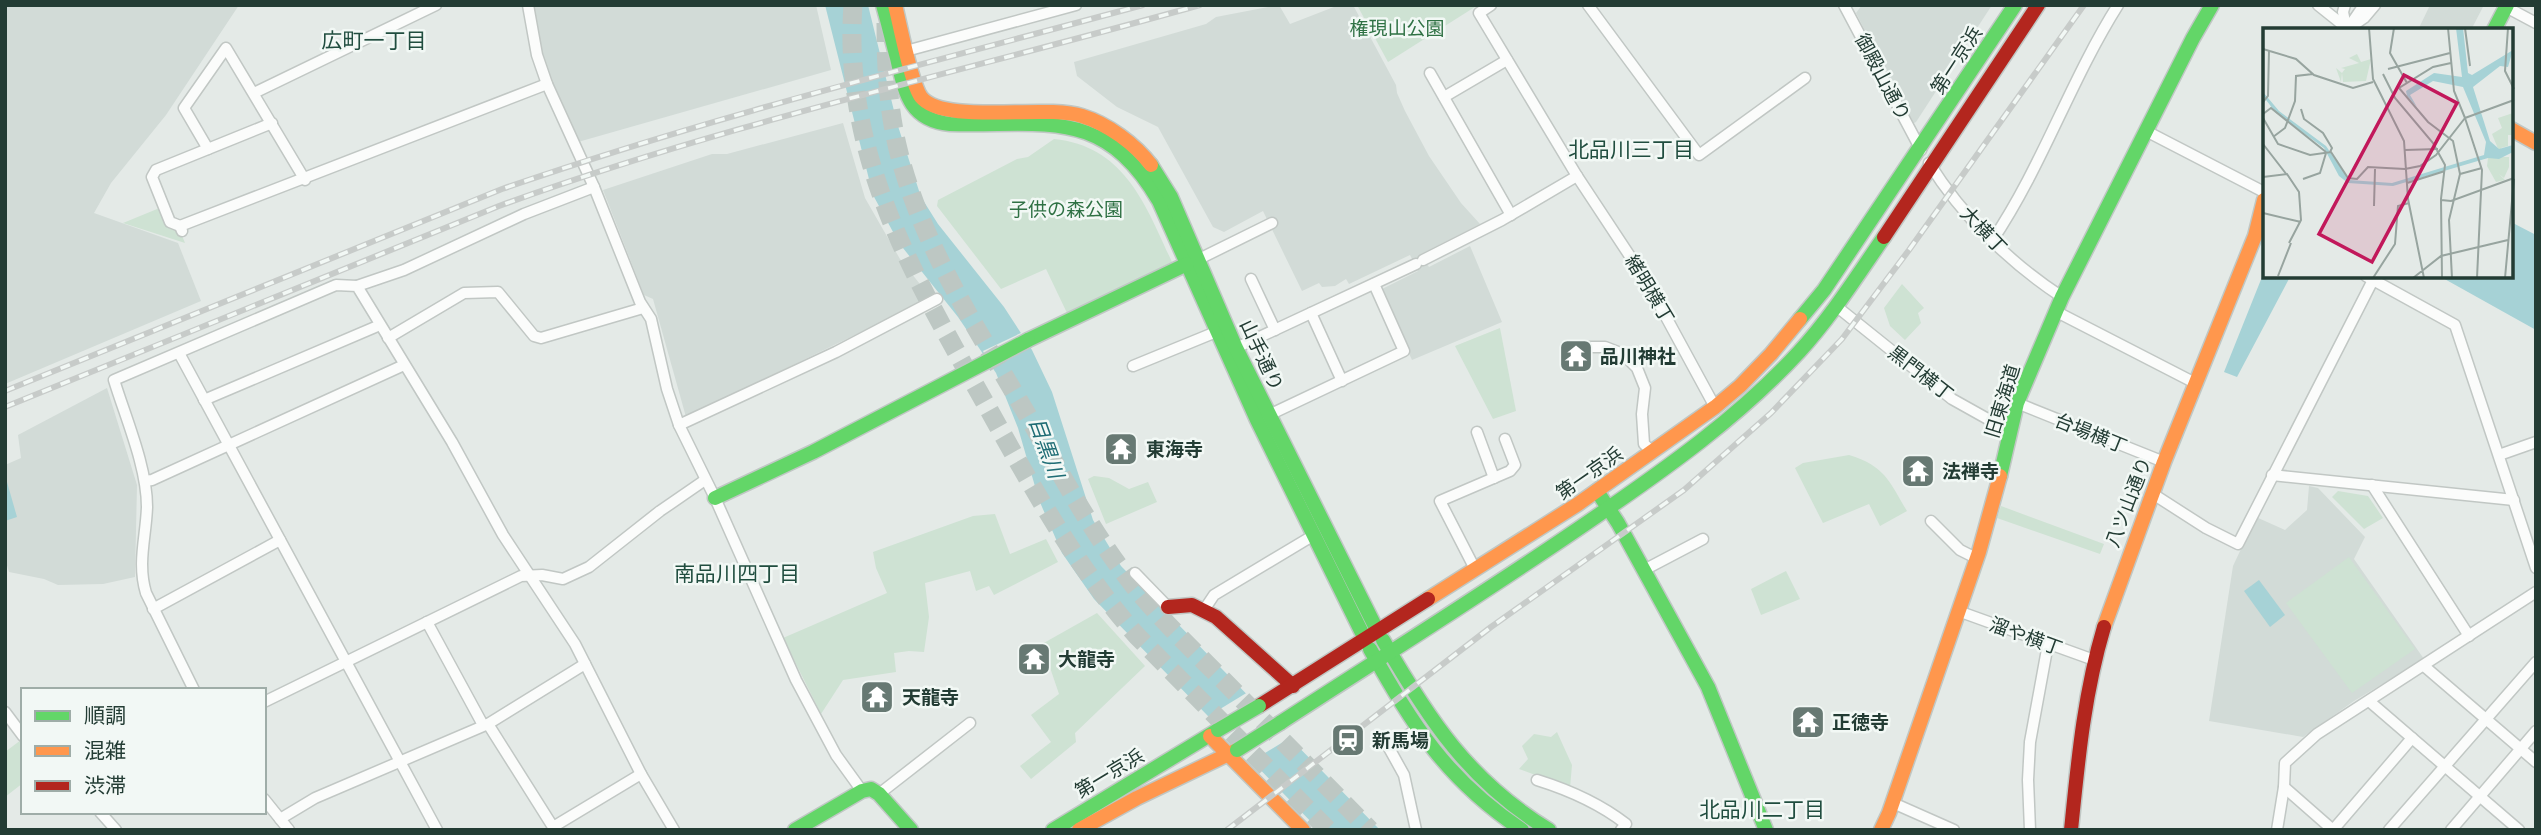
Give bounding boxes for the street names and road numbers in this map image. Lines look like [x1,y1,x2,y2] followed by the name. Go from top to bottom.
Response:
[1925,22,1987,98] street label: 第一京浜
[1850,29,1916,125] street label: 御殿山通り
[1956,201,2012,259] street label: 大横丁
[1620,250,1680,328] street label: 緒明横丁
[1235,315,1289,395] street label: 山手通り
[1884,340,1958,406] street label: 黒門横丁
[1979,361,2025,441] street label: 旧東海道
[2051,408,2131,458] street label: 台場横丁
[1551,441,1627,505] street label: 第一京浜
[2100,453,2156,551] street label: 八ツ山通り
[1986,612,2066,660] street label: 溜や横丁
[1070,743,1148,803] street label: 第一京浜

